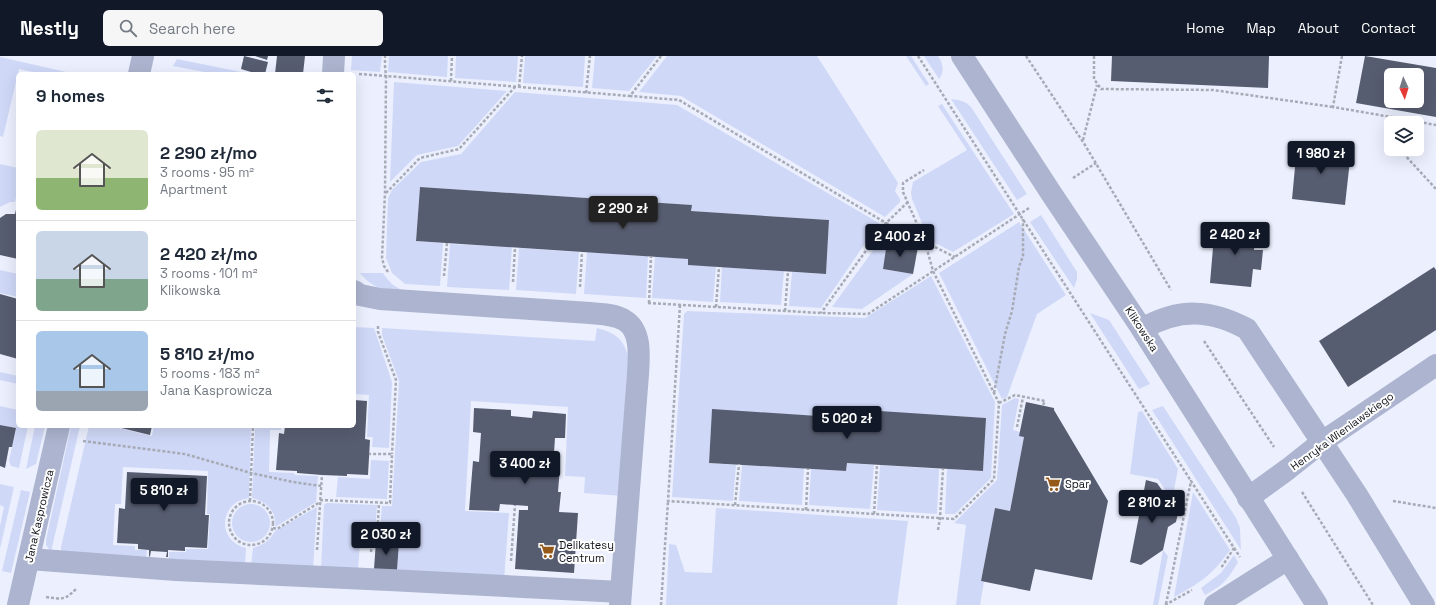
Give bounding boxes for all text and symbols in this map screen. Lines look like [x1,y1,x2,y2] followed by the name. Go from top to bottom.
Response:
[103,10,383,46] search box
[20,16,79,41] text: Nestly
[117,17,139,39] icon: search
[149,19,235,38] text: Search here
[1186,19,1224,37] text: Home
[1246,19,1276,37] text: Map
[1298,19,1339,37] text: About
[1361,19,1416,37] text: Contact
[1384,68,1424,108] north arrow
[1384,68,1424,156] map controls
[36,85,105,107] text: 9 homes
[314,85,336,107] icon: filters
[1384,116,1424,156] button: layers
[1280,141,1362,175] pin: 1 980 zł
[160,142,257,164] text: 2 290 zł/mo
[1297,145,1345,162] text: 1 980 zł
[68,146,116,194] icon: home
[160,164,254,181] text: 3 rooms · 95 m²
[160,181,228,198] text: Apartment
[582,196,664,230] pin: 2 290 zł
[598,200,648,217] text: 2 290 zł
[1194,222,1276,256] pin: 2 420 zł
[859,224,941,258] pin: 2 400 zł
[1210,226,1260,243] text: 2 420 zł
[874,228,926,245] text: 2 400 zł
[160,243,258,265] text: 2 420 zł/mo
[68,247,116,295] icon: home
[160,265,258,282] text: 3 rooms · 101 m²
[160,282,220,299] text: Klikowska
[1122,304,1162,355] street label: Klikowska
[160,343,255,365] text: 5 810 zł/mo
[68,347,116,395] icon: home
[160,365,260,382] text: 5 rooms · 183 m²
[160,382,272,399] text: Jana Kasprowicza
[1288,389,1397,473] street label: Henryka Wieniawskiego
[806,406,888,440] pin: 5 020 zł
[821,410,873,427] text: 5 020 zł
[484,451,566,485] pin: 3 400 zł
[499,455,551,472] text: 3 400 zł
[22,468,57,564] street label: Jana Kasprowicza
[1044,475,1062,493] supermarket icon: Spar
[1065,477,1089,491] place label: Spar
[123,478,205,512] pin: 5 810 zł
[140,482,188,499] text: 5 810 zł
[1111,490,1193,524] pin: 2 810 zł
[1128,494,1176,511] text: 2 810 zł
[345,522,427,556] pin: 2 030 zł
[360,526,412,543] text: 2 030 zł
[559,538,614,565] place label: Delikatesy Centrum
[538,542,556,560] supermarket icon: Delikatesy Centrum

